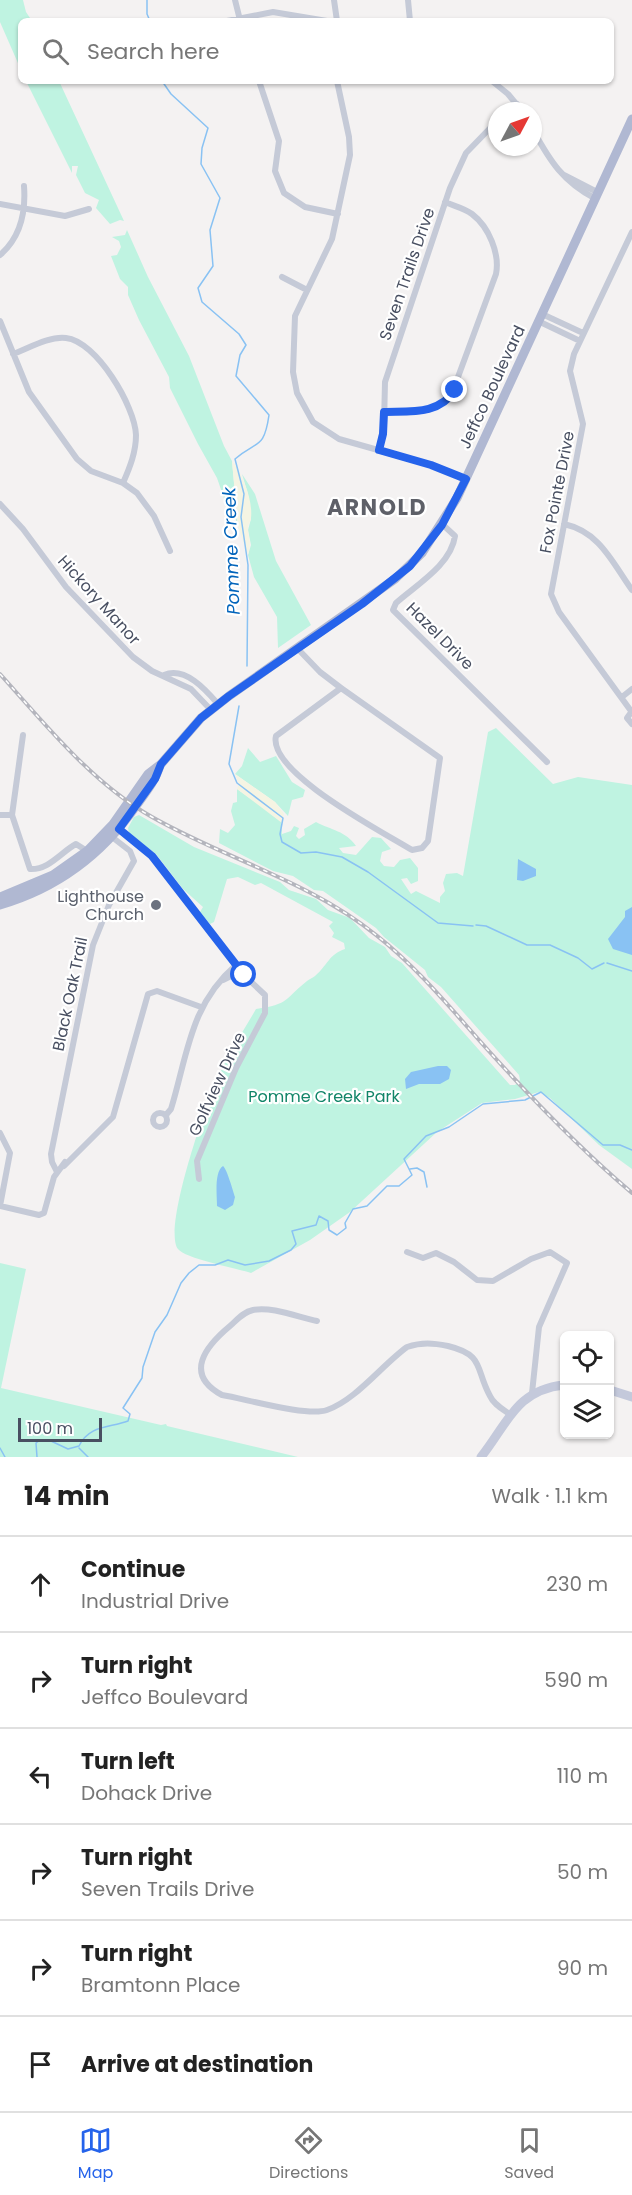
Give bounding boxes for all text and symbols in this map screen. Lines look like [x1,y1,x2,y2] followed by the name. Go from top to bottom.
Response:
[18,18,614,84] search box
[39,35,72,68] icon: search
[87,36,220,67] text: Search here
[488,102,542,156] north arrow
[374,205,440,343] street label: Seven Trails Drive
[453,321,531,453] street label: Jeffco Boulevard
[441,376,467,402] route end
[534,429,580,555] street label: Fox Pointe Drive
[216,486,246,615] water label: Pomme Creek
[327,492,427,523] district label: ARNOLD
[52,550,146,650] street label: Hickory Manor
[401,597,479,675] street label: Hazel Drive
[57,885,144,926] place label: Lighthouse Church
[149,898,163,912] marker: Lighthouse Church
[47,935,93,1053] street label: Black Oak Trail
[230,961,256,987] route start
[183,1028,251,1140] street label: Golfview Drive
[248,1085,401,1108] park label: Pomme Creek Park
[560,1331,614,1439] map controls
[560,1331,614,1385] button: locate
[560,1385,614,1439] button: layers
[18,1415,102,1442] scale bar
[27,1417,73,1440] text: 100 m
[24,1478,110,1514] text: 14 min
[492,1482,608,1510] text: Walk · 1.1 km
[81,1554,185,1585] text: Continue
[24,1568,57,1601] icon: ahead
[546,1570,608,1598] text: 230 m
[81,1587,229,1615] text: Industrial Drive
[81,1650,192,1681] text: Turn right
[24,1664,57,1697] icon: right
[544,1666,608,1694] text: 590 m
[81,1683,248,1711] text: Jeffco Boulevard
[81,1746,175,1777] text: Turn left
[24,1760,57,1793] icon: left
[557,1762,608,1790] text: 110 m
[81,1779,212,1807] text: Dohack Drive
[81,1842,192,1873] text: Turn right
[24,1856,57,1889] icon: right
[557,1858,608,1886] text: 50 m
[81,1875,254,1903] text: Seven Trails Drive
[81,1938,192,1969] text: Turn right
[24,1952,57,1985] icon: right
[557,1954,608,1982] text: 90 m
[81,1971,240,1999] text: Bramtonn Place
[24,2048,57,2081] icon: arrive
[81,2049,313,2080] text: Arrive at destination
[78,2124,113,2185] tab: Map
[269,2124,348,2185] tab: Directions
[504,2124,554,2185] tab: Saved

